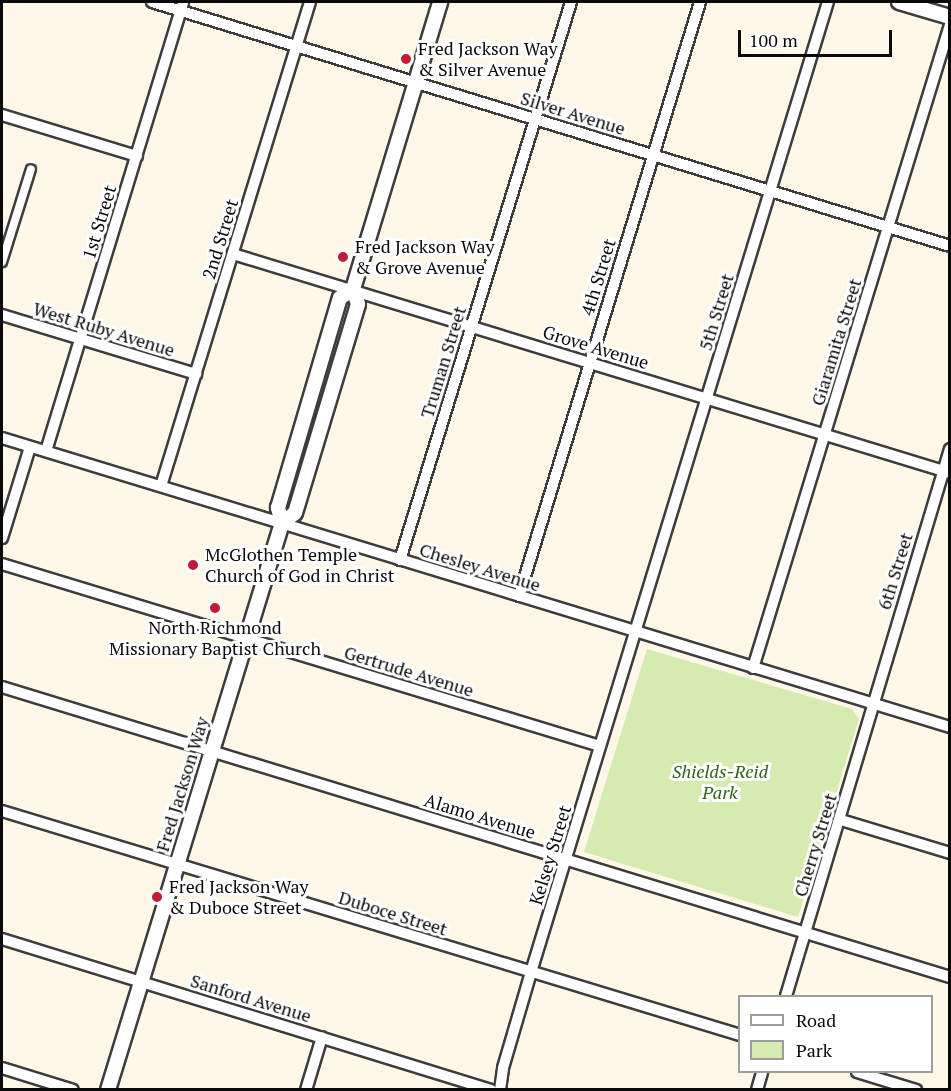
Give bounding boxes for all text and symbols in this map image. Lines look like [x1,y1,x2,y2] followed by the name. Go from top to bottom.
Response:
[741,18,896,56] scale bar
[749,28,798,52] text: 100 m
[418,38,558,80] place label: Fred Jackson Way & Silver Avenue
[399,52,413,66] marker: Fred Jackson Way & Silver Avenue
[518,87,628,139] street label: Silver Avenue
[77,182,121,262] street label: 1st Street
[198,196,242,282] street label: 2nd Street
[355,236,495,278] place label: Fred Jackson Way & Grove Avenue
[576,236,620,318] street label: 4th Street
[336,250,350,264] marker: Fred Jackson Way & Grove Avenue
[694,271,738,353] street label: 5th Street
[806,276,866,408] street label: Giaramita Street
[30,297,178,361] street label: West Ruby Avenue
[416,304,470,420] street label: Truman Street
[540,321,652,373] street label: Grove Avenue
[873,530,917,612] street label: 6th Street
[417,538,543,596] street label: Chesley Avenue
[205,544,394,586] place label: McGlothen Temple Church of God in Christ
[186,558,200,572] marker: McGlothen Temple Church of God in Christ
[208,601,222,615] marker: North Richmond Missionary Baptist Church
[109,617,321,660] place label: North Richmond Missionary Baptist Church
[341,641,477,701] street label: Gertrude Avenue
[151,714,213,854] street label: Fred Jackson Way
[672,761,768,804] park label: Shields-Reid Park
[422,789,538,843] street label: Alamo Avenue
[789,791,841,899] street label: Cherry Street
[525,802,575,908] street label: Kelsey Street
[169,876,309,918] place label: Fred Jackson Way & Duboce Street
[336,886,450,940] street label: Duboce Street
[150,890,164,904] marker: Fred Jackson Way & Duboce Street
[188,969,314,1027] street label: Sanford Avenue
[738,995,933,1073] legend
[796,1008,836,1032] text: Road
[796,1038,832,1062] text: Park

